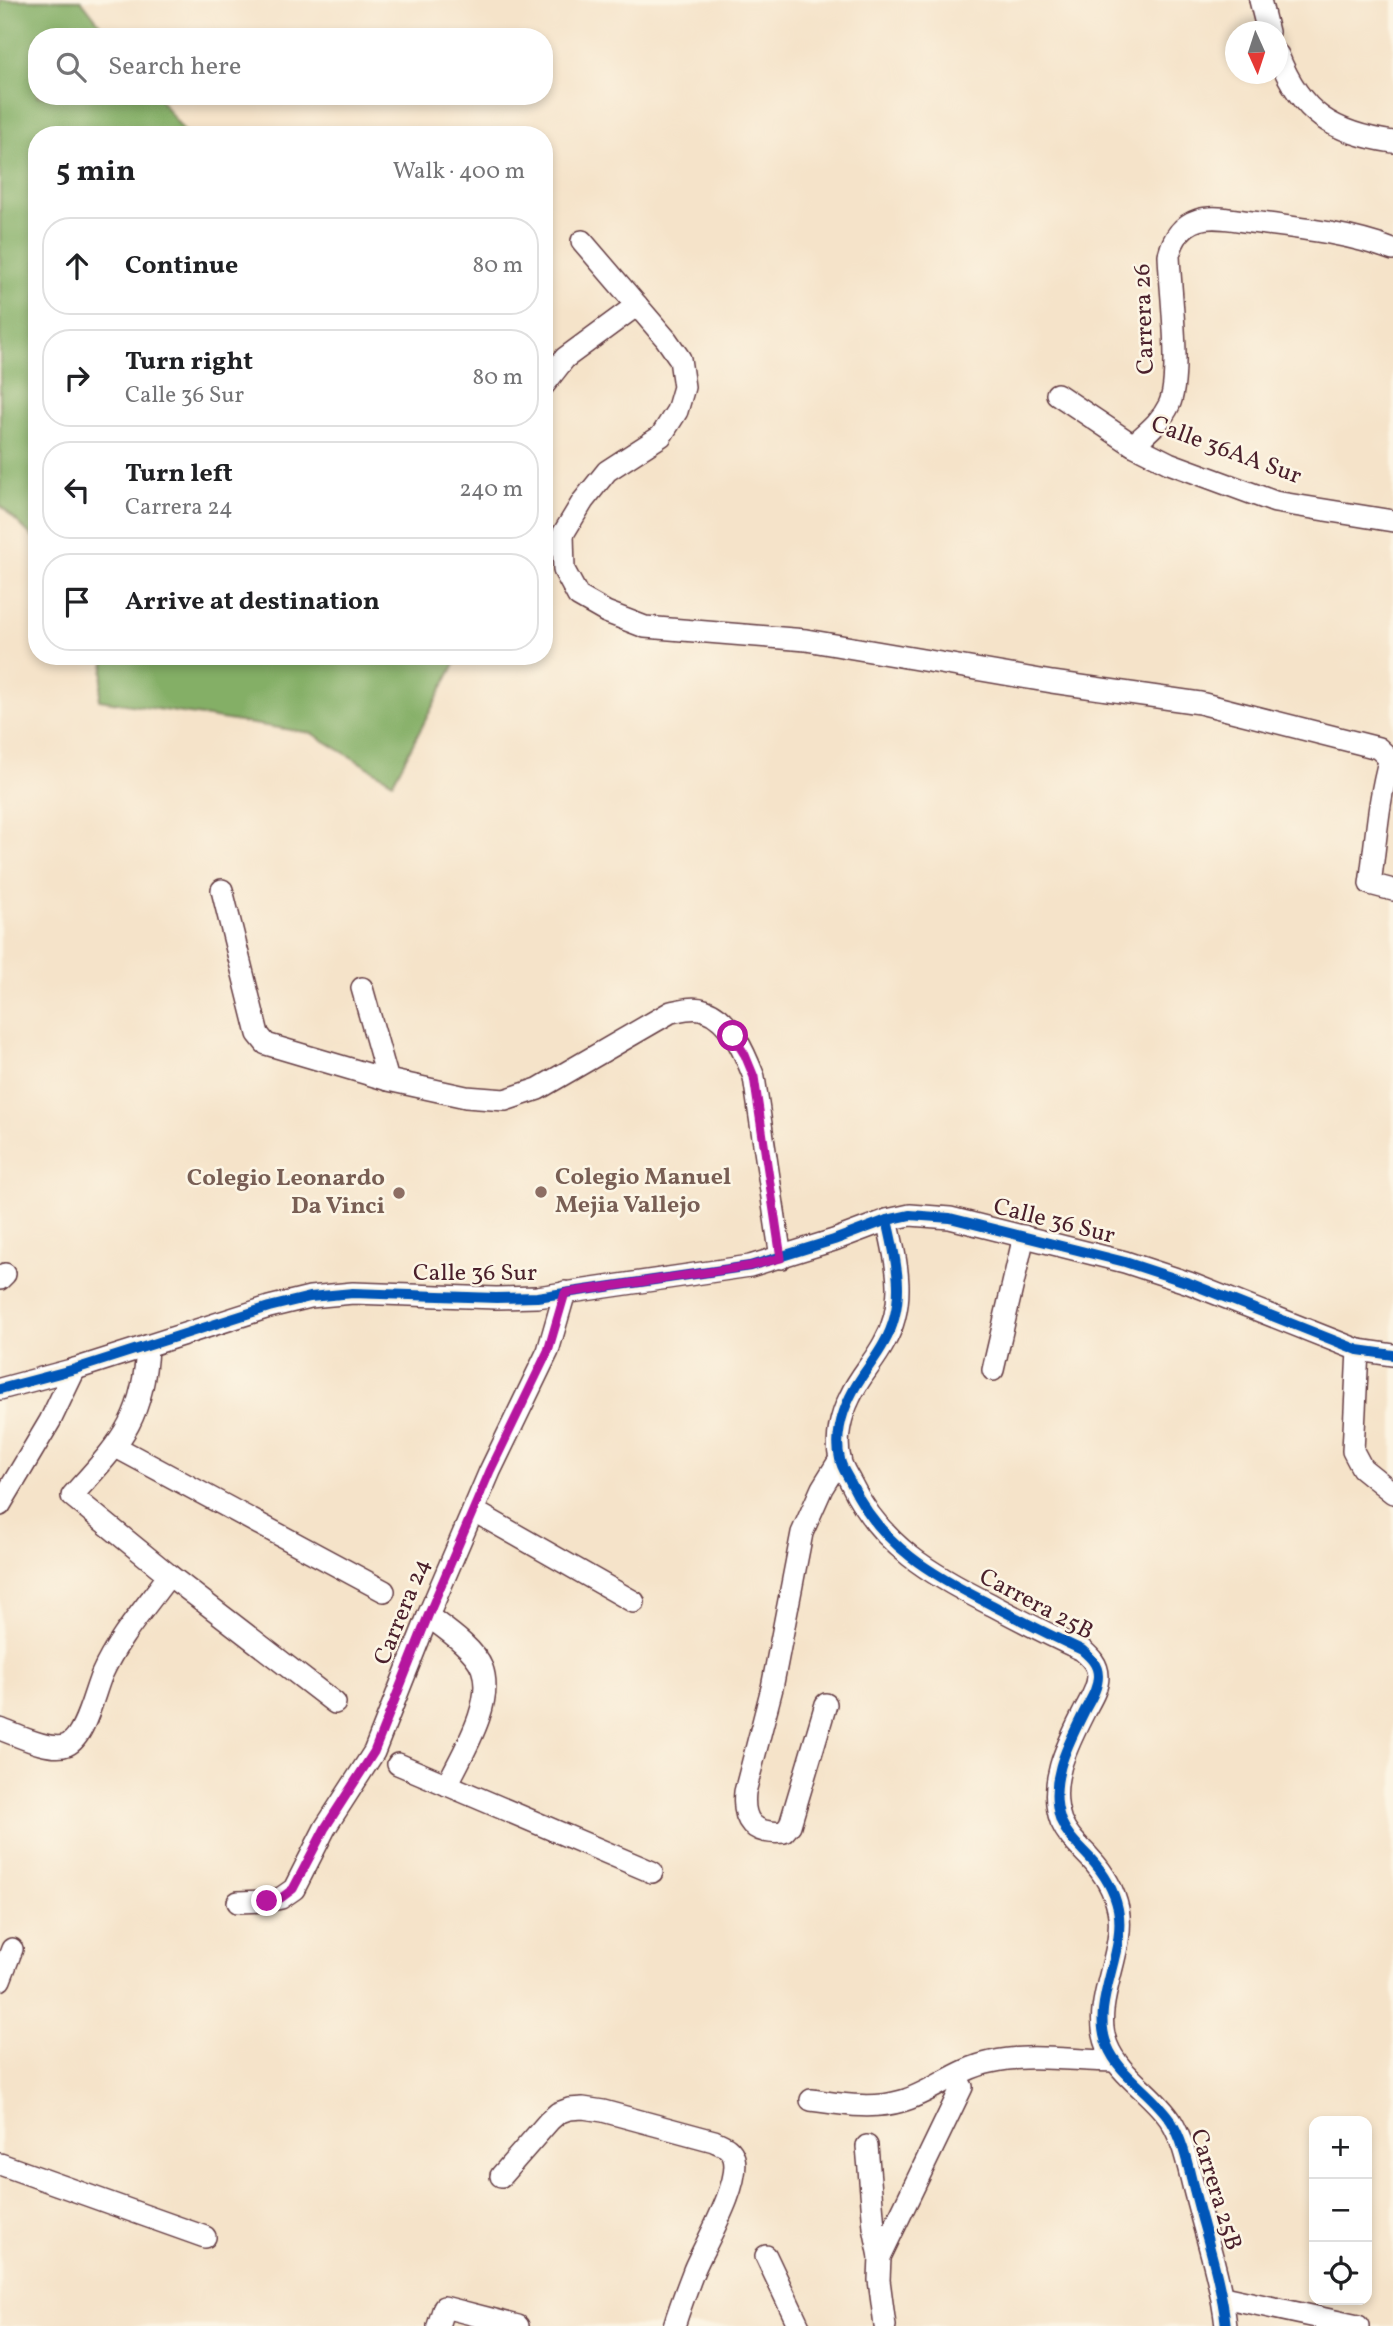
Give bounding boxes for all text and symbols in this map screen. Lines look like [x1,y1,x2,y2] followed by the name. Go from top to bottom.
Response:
[1225,21,1288,84] north arrow
[28,28,553,105] search box
[52,48,90,86] icon: search
[108,49,241,85] text: Search here
[56,151,136,193] text: 5 min
[393,156,525,188] text: Walk · 400 m
[58,247,96,285] icon: ahead
[125,248,238,284] text: Continue
[473,250,523,282] text: 80 m
[1126,263,1164,375] street label: Carrera 26
[125,344,253,380] text: Turn right
[58,359,96,397] icon: right
[473,362,523,394] text: 80 m
[125,380,244,412] text: Calle 36 Sur
[1146,408,1306,494] street label: Calle 36AA Sur
[125,456,233,492] text: Turn left
[58,471,96,509] icon: left
[459,474,523,506] text: 240 m
[125,492,233,524] text: Carrera 24
[58,583,96,621] icon: arrive
[125,584,380,620] text: Arrive at destination
[717,1020,748,1051] route start
[555,1161,731,1223] place label: Colegio Manuel Mejia Vallejo
[187,1162,385,1224] place label: Colegio Leonardo Da Vinci
[533,1184,549,1200] marker: Colegio Manuel Mejia Vallejo
[391,1185,407,1201] marker: Colegio Leonardo Da Vinci
[990,1190,1118,1254] street label: Calle 36 Sur
[413,1257,537,1291] street label: Calle 36 Sur
[366,1554,440,1670] street label: Carrera 24
[973,1561,1099,1649] street label: Carrera 25B
[251,1885,282,1916] route end
[1309,2116,1372,2305] map controls
[1309,2116,1372,2179] button: +
[1180,2125,1250,2255] street label: Carrera 25B
[1309,2179,1372,2242] button: −
[1309,2242,1372,2305] button: locate

